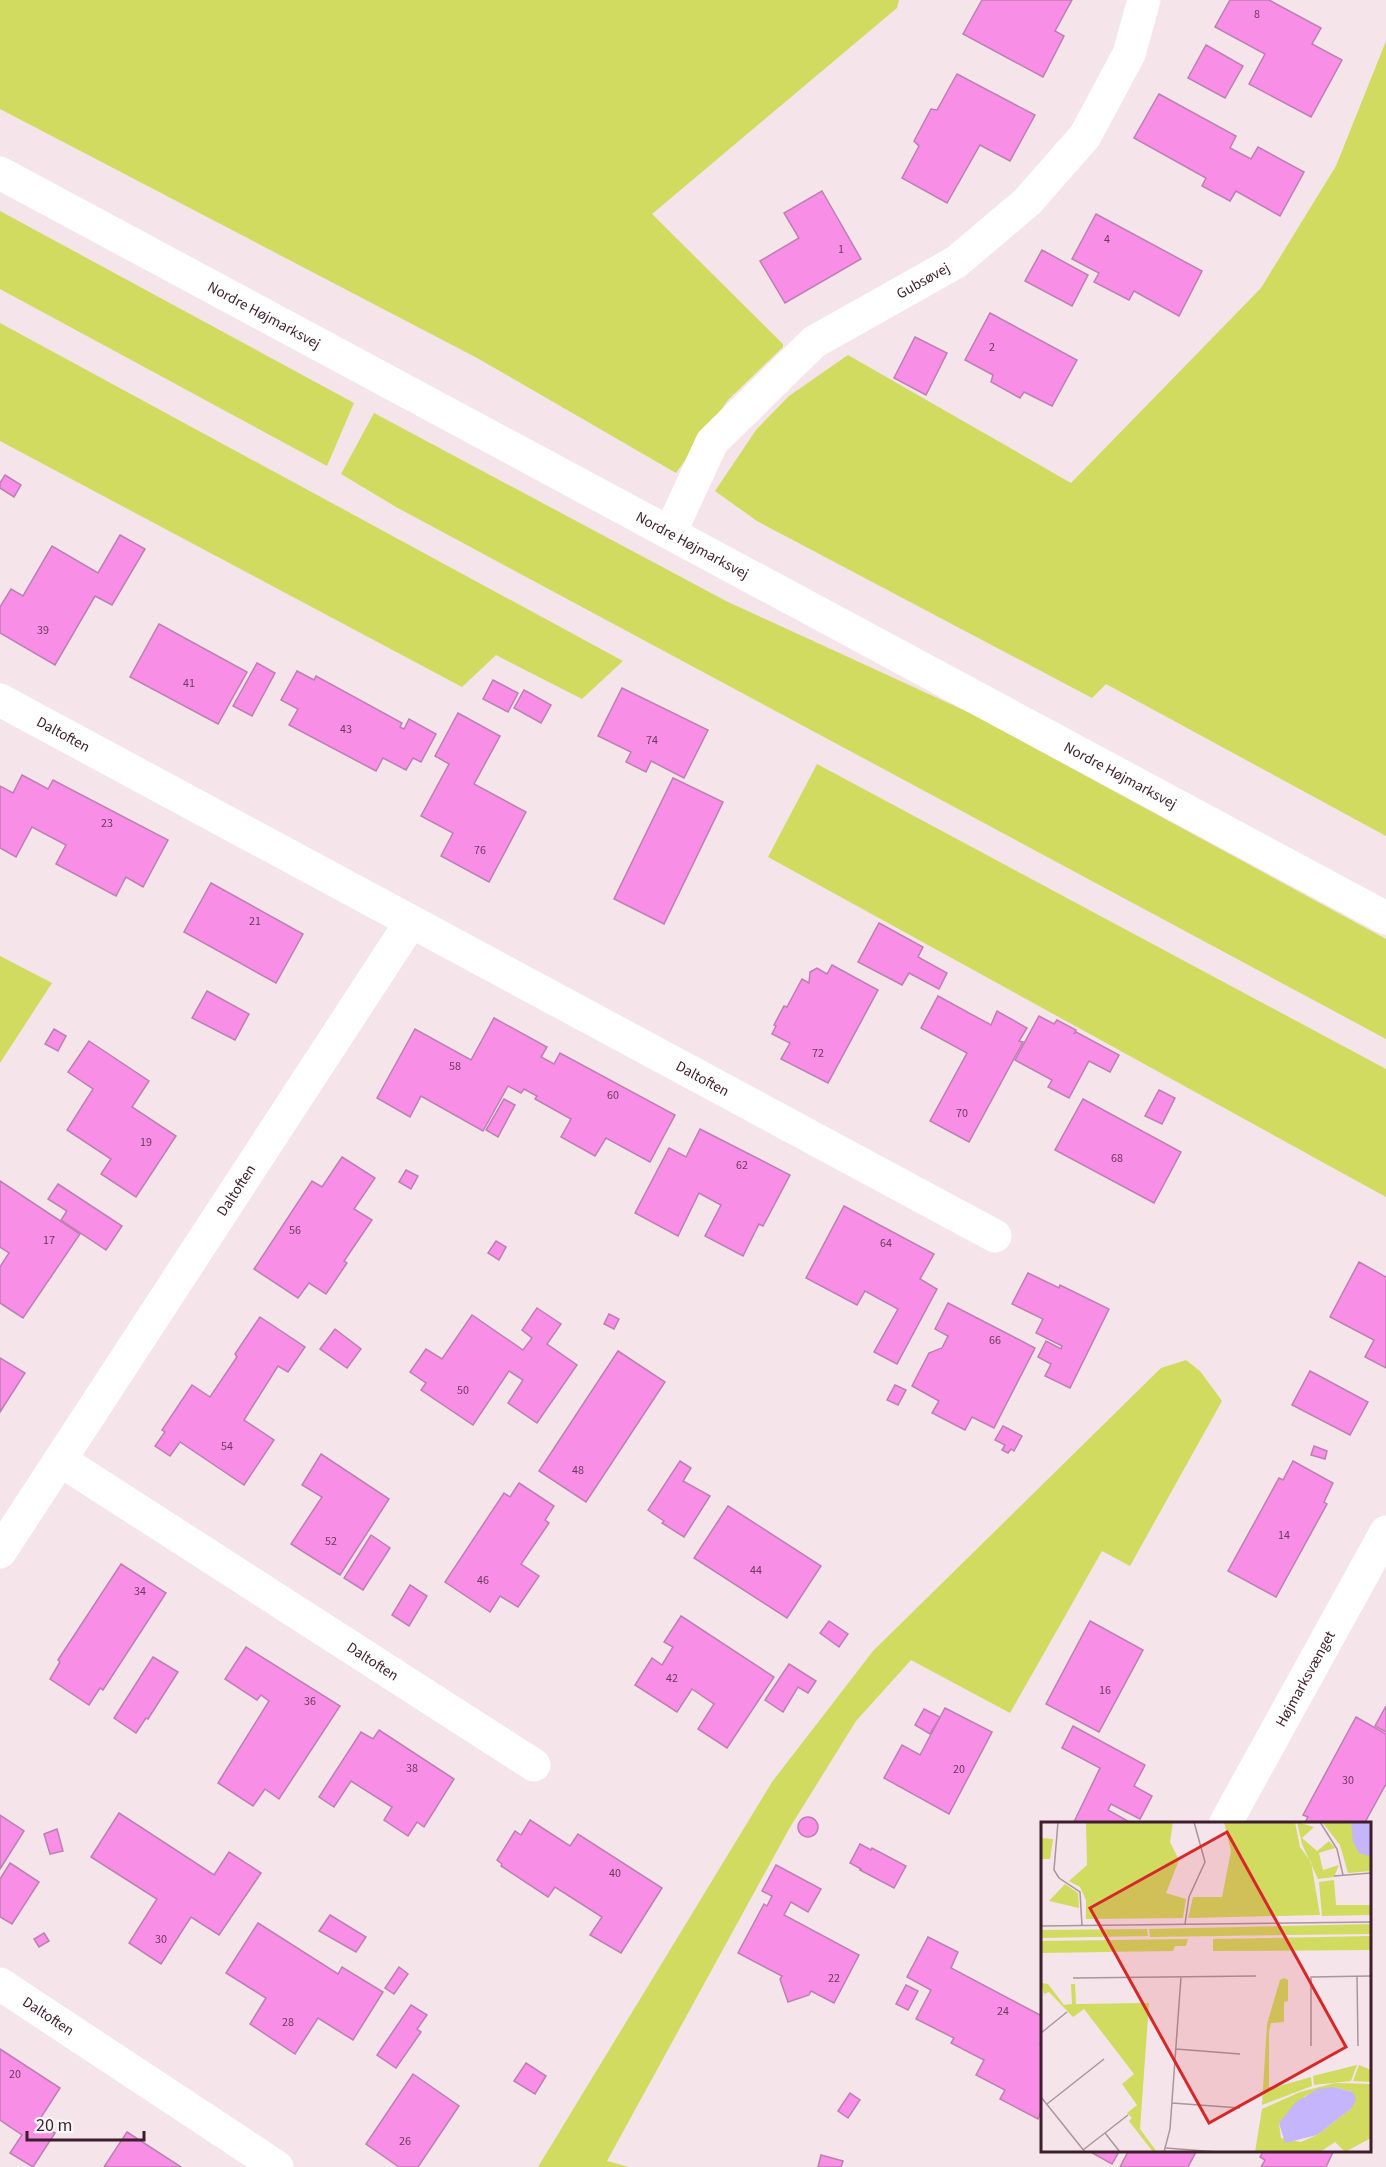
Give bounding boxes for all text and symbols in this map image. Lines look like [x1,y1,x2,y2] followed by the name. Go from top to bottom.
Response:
[1254,6,1260,23] house number: 8
[1104,231,1110,248] house number: 4
[838,241,844,258] house number: 1
[892,257,953,304] street label: Gubsøvej
[204,276,324,354] street label: Nordre Højmarksvej
[989,339,995,356] house number: 2
[632,506,753,584] street label: Nordre Højmarksvej
[37,622,49,639] house number: 39
[183,675,195,692] house number: 41
[33,711,94,757] street label: Daltoften
[340,721,352,738] house number: 43
[646,732,658,749] house number: 74
[1060,736,1181,814] street label: Nordre Højmarksvej
[101,815,113,832] house number: 23
[474,842,486,859] house number: 76
[249,913,261,930] house number: 21
[812,1045,824,1062] house number: 72
[672,1055,733,1101] street label: Daltoften
[449,1058,461,1075] house number: 58
[607,1087,619,1104] house number: 60
[956,1105,968,1122] house number: 70
[140,1134,152,1151] house number: 19
[1111,1150,1123,1167] house number: 68
[736,1157,748,1174] house number: 62
[211,1160,261,1220] street label: Daltoften
[289,1222,301,1239] house number: 56
[43,1232,55,1249] house number: 17
[880,1235,892,1252] house number: 64
[989,1332,1001,1349] house number: 66
[457,1382,469,1399] house number: 50
[221,1438,233,1455] house number: 54
[572,1462,584,1479] house number: 48
[1278,1527,1290,1544] house number: 14
[325,1533,337,1550] house number: 52
[750,1562,762,1579] house number: 44
[477,1572,489,1589] house number: 46
[134,1583,146,1600] house number: 34
[1270,1627,1340,1731] street label: Højmarksvænget
[343,1637,403,1686] street label: Daltoften
[666,1670,678,1687] house number: 42
[1099,1682,1111,1699] house number: 16
[304,1693,316,1710] house number: 36
[406,1760,418,1777] house number: 38
[953,1761,965,1778] house number: 20
[1342,1772,1354,1789] house number: 30
[1041,1822,1371,2152] inset map
[609,1865,621,1882] house number: 40
[155,1931,167,1948] house number: 30
[828,1970,840,1987] house number: 22
[18,1991,78,2041] street label: Daltoften
[997,2003,1009,2020] house number: 24
[282,2014,294,2031] house number: 28
[9,2066,21,2083] house number: 20
[27,2104,144,2142] scale bar
[36,2113,72,2138] text: 20 m
[399,2133,411,2150] house number: 26

